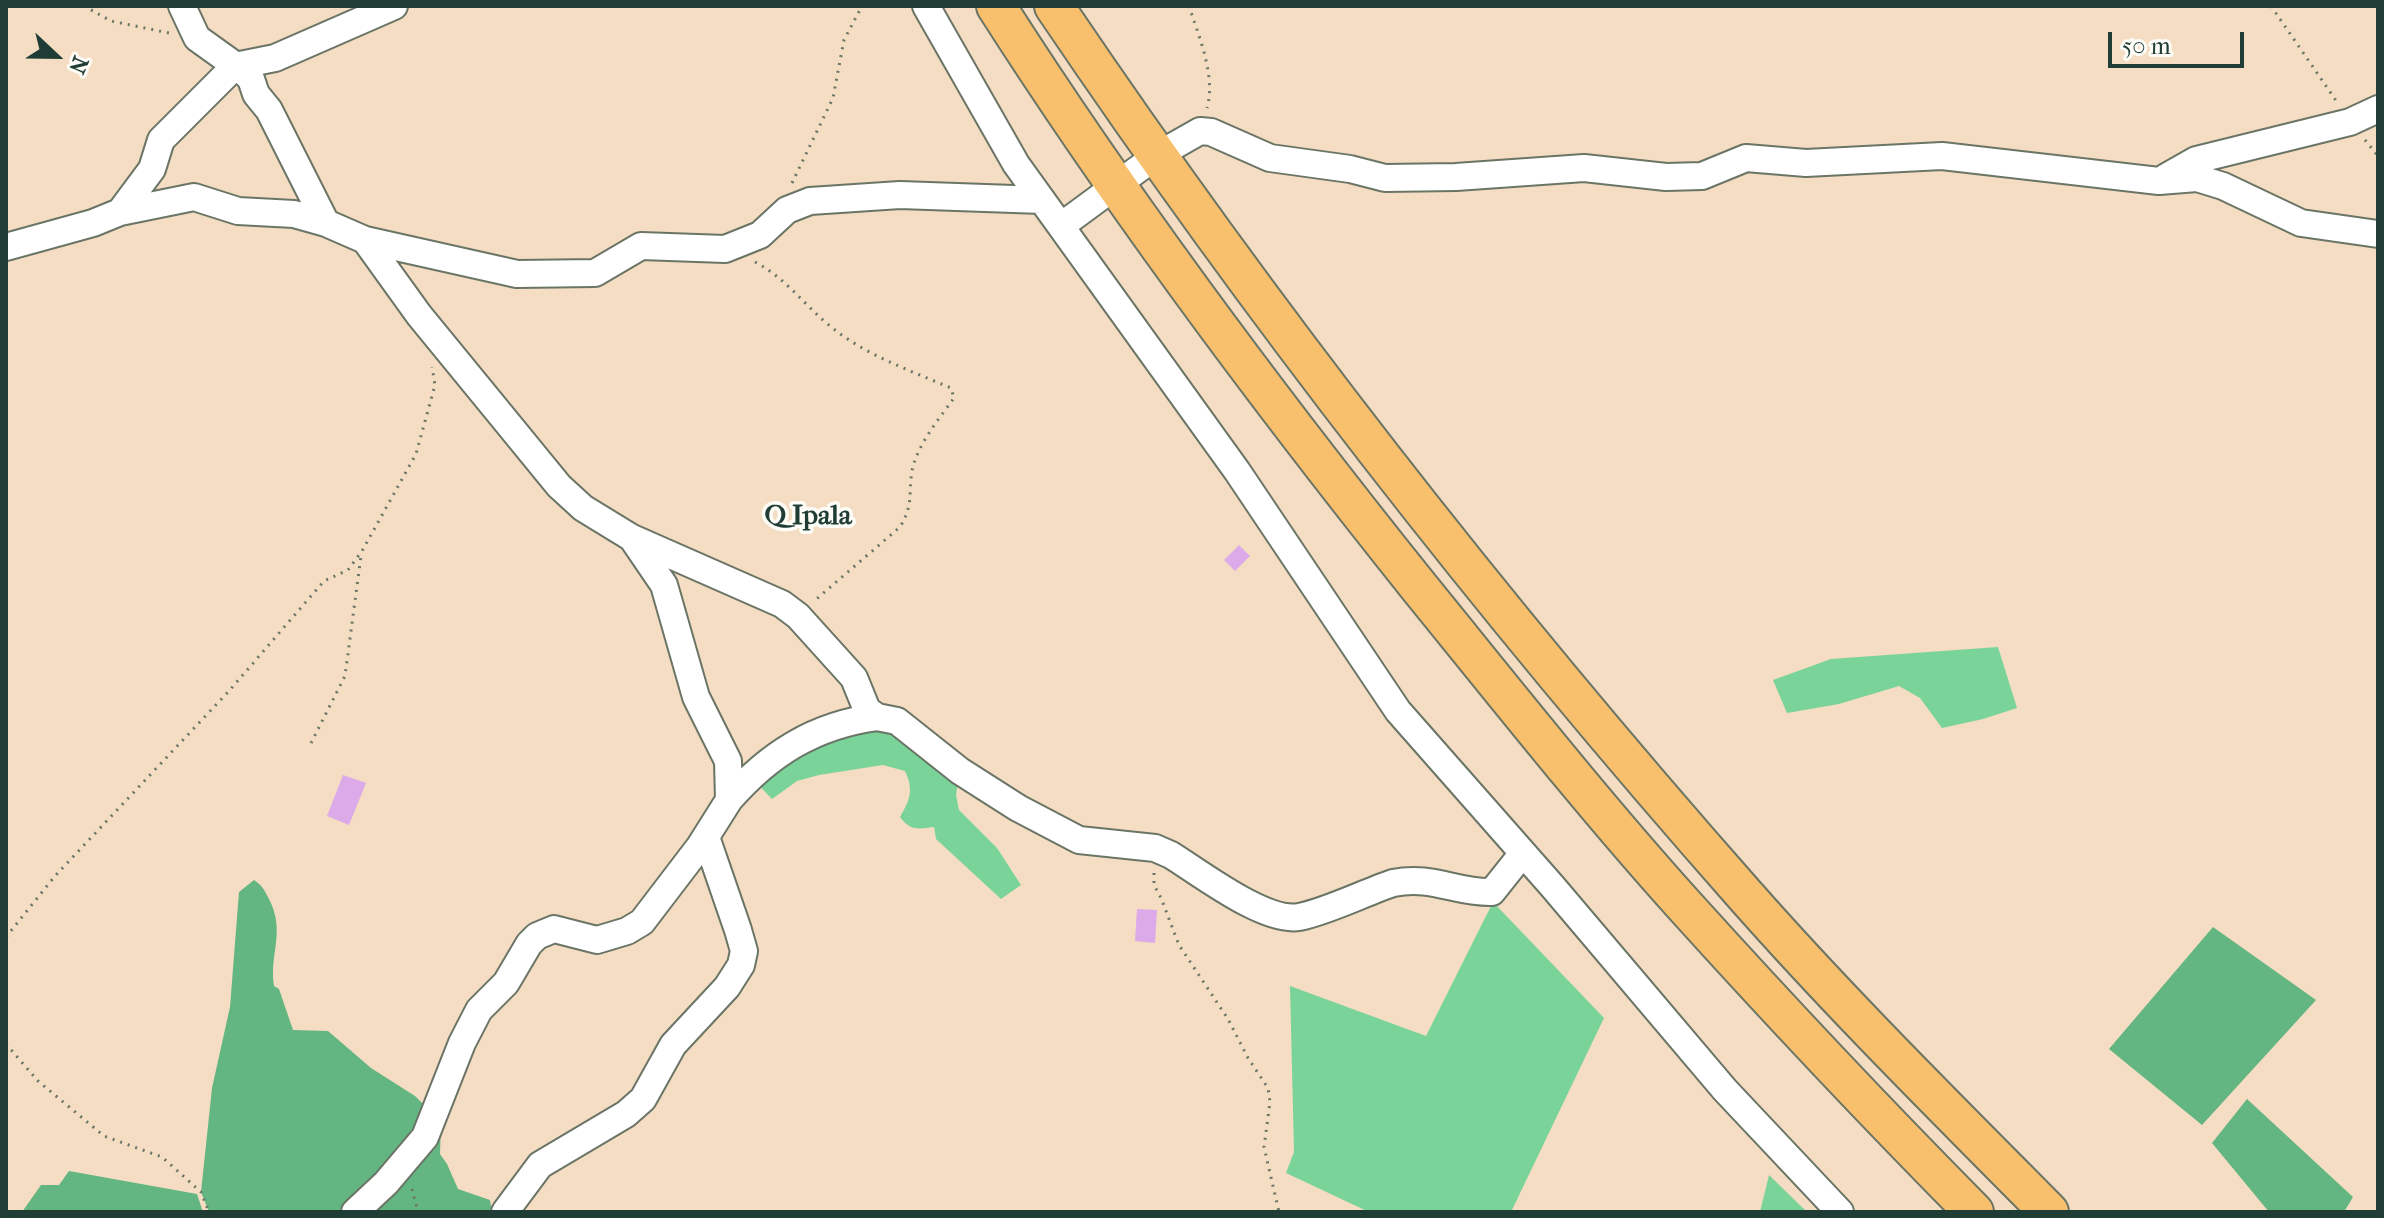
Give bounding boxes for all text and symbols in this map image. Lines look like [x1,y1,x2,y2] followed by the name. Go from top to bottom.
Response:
[16,16,96,96] north arrow
[2112,16,2248,66] scale bar
[2122,32,2171,60] text: 50 m
[63,52,93,78] text: N
[764,500,852,534] district label: Q Ipala

